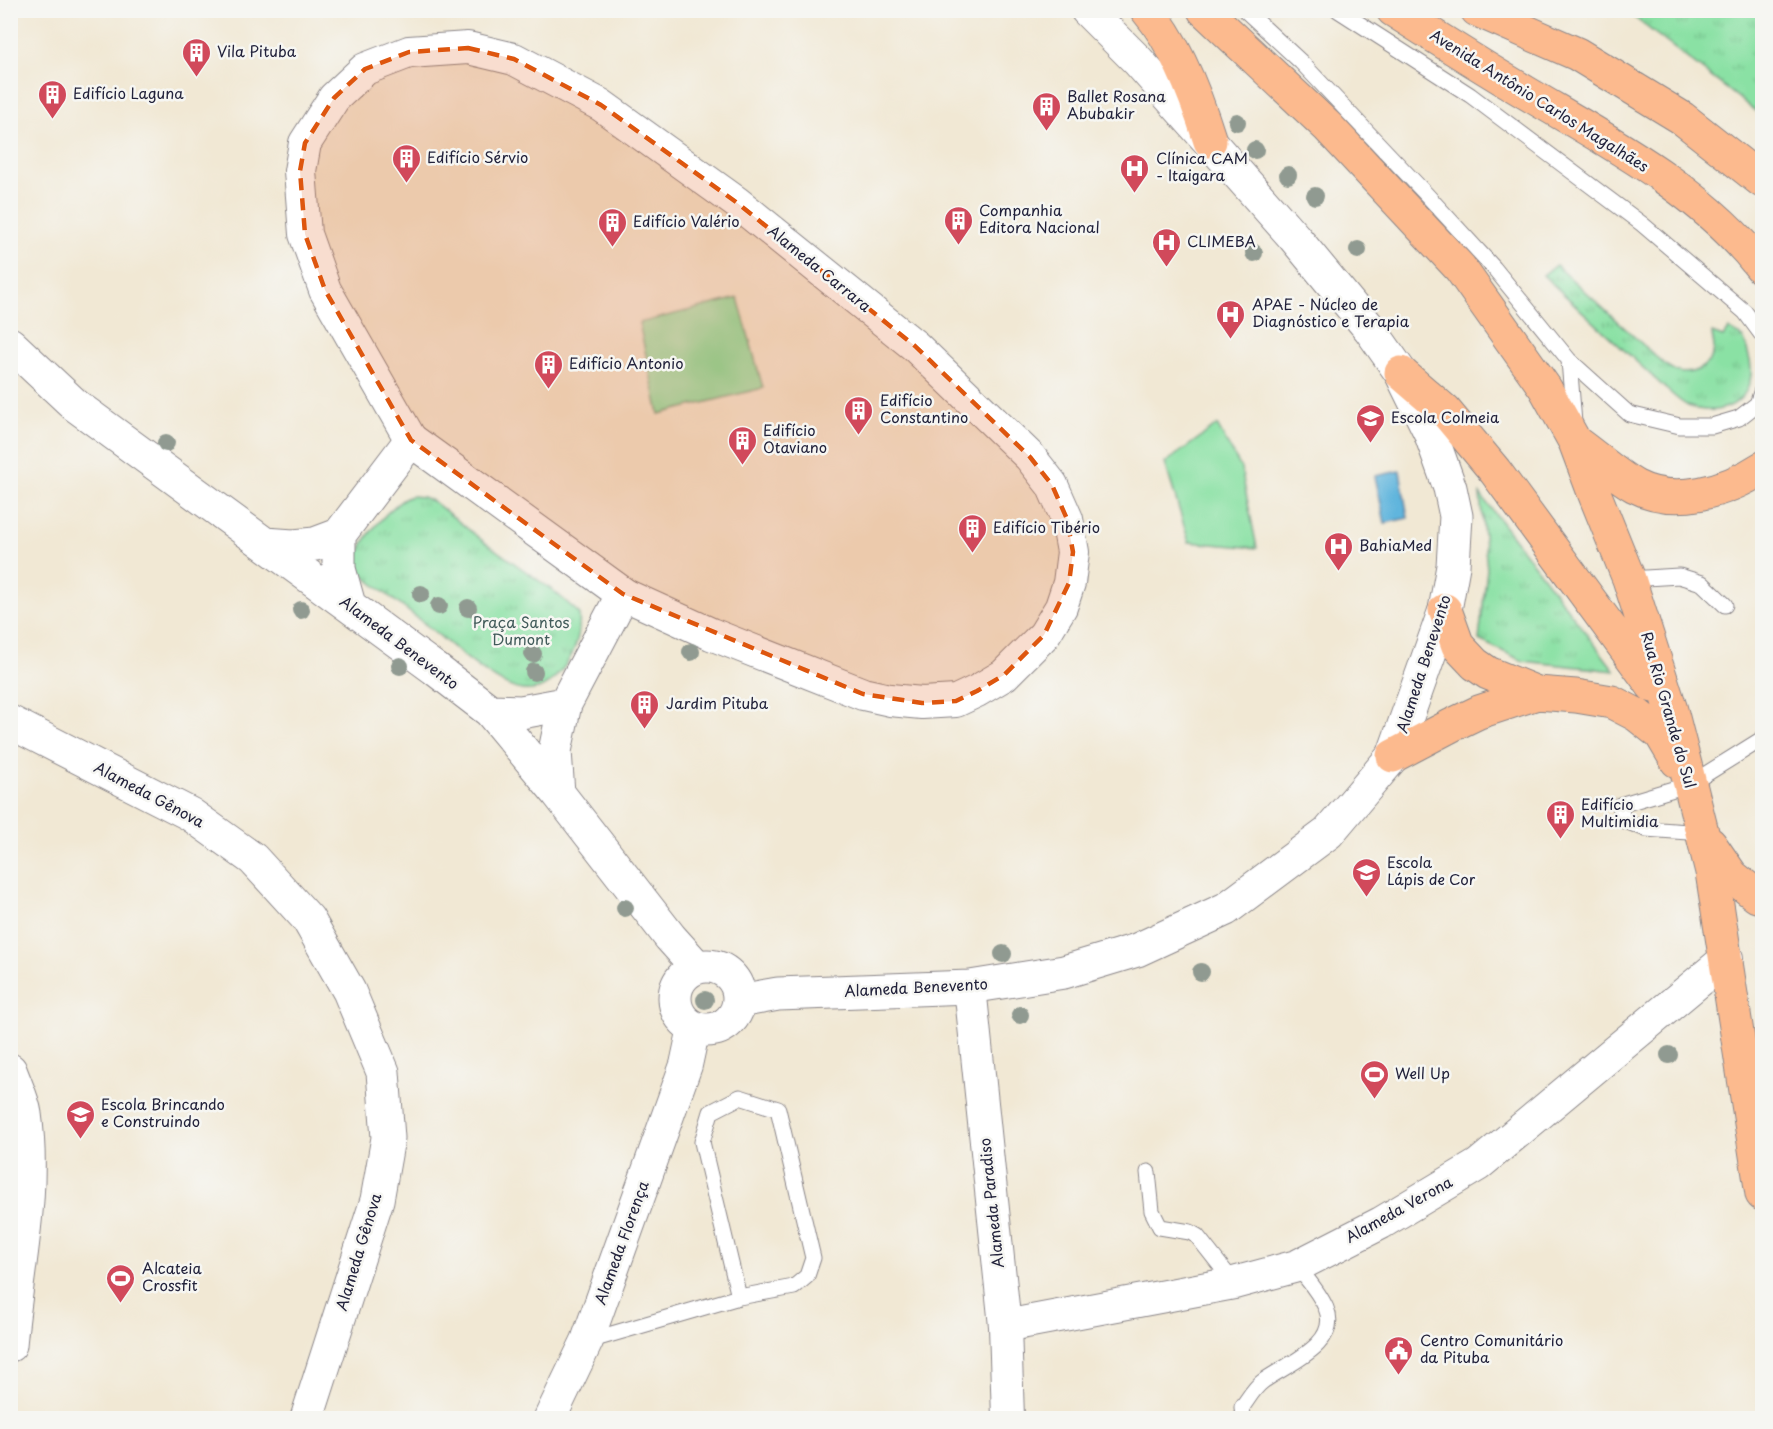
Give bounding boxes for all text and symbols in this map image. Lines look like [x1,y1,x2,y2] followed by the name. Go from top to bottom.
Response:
[1426,23,1654,177] street label: Avenida Antônio Carlos Magalhães
[180,36,212,78] building icon: Vila Pituba
[217,39,297,62] place label: Vila Pituba
[36,78,68,120] building icon: Edifício Laguna
[73,81,184,104] place label: Edifício Laguna
[1067,84,1166,124] place label: Ballet Rosana Abubakir
[1030,90,1062,132] building icon: Ballet Rosana Abubakir
[390,142,422,184] building icon: Edifício Sérvio
[427,145,528,168] place label: Edifício Sérvio
[1156,146,1248,186] place label: Clínica CAM - Itaigara
[1119,152,1151,194] hospital icon: Clínica CAM - Itaigara
[979,198,1100,238] place label: Companhia Editora Nacional
[942,204,974,246] building icon: Companhia Editora Nacional
[596,206,628,248] building icon: Edifício Valério
[633,209,740,232] place label: Edifício Valério
[763,219,877,317] street label: Alameda Carrara
[1150,226,1182,268] hospital icon: CLIMEBA
[1187,229,1256,252] place label: CLIMEBA
[1252,292,1410,332] place label: APAE - Núcleo de Diagnóstico e Terapia
[1215,298,1247,340] hospital icon: APAE - Núcleo de Diagnóstico e Terapia
[532,348,564,390] building icon: Edifício Antonio
[569,351,684,374] place label: Edifício Antonio
[880,388,968,428] place label: Edifício Constantino
[843,394,875,436] building icon: Edifício Constantino
[1354,402,1386,444] school or university icon: Escola Colmeia
[1391,405,1500,428] place label: Escola Colmeia
[763,418,827,458] place label: Edifício Otaviano
[726,424,758,466] building icon: Edifício Otaviano
[956,512,988,554] building icon: Edifício Tibério
[993,515,1100,538] place label: Edifício Tibério
[1322,530,1354,572] hospital icon: BahiaMed
[1359,533,1432,556] place label: BahiaMed
[336,589,464,694] street label: Alameda Benevento
[1389,592,1456,735] street label: Alameda Benevento
[472,610,570,650] park label: Praça Santos Dumont
[1636,629,1703,790] street label: Rua Rio Grande do Sul
[629,688,661,730] building icon: Jardim Pituba
[666,691,769,714] place label: Jardim Pituba
[90,755,210,833] street label: Alameda Gênova
[1581,792,1659,832] place label: Edifício Multimidia
[1544,798,1576,840] building icon: Edifício Multimidia
[1387,850,1476,890] place label: Escola Lápis de Cor
[1350,856,1382,898] school or university icon: Escola Lápis de Cor
[844,971,988,1002] street label: Alameda Benevento
[1358,1058,1390,1100] sports icon: Well Up
[1395,1061,1450,1084] place label: Well Up
[101,1092,225,1132] place label: Escola Brincando e Construindo
[64,1098,96,1140] school or university icon: Escola Brincando e Construindo
[972,1137,1009,1269] street label: Alameda Paradiso
[1340,1169,1457,1248] street label: Alameda Verona
[588,1177,654,1308] street label: Alameda Florença
[329,1189,387,1313] street label: Alameda Gênova
[142,1256,203,1296] place label: Alcateia Crossfit
[105,1262,137,1304] sports icon: Alcateia Crossfit
[1420,1328,1563,1368] place label: Centro Comunitário da Pituba
[1383,1334,1415,1376] public building icon: Centro Comunitário da Pituba

